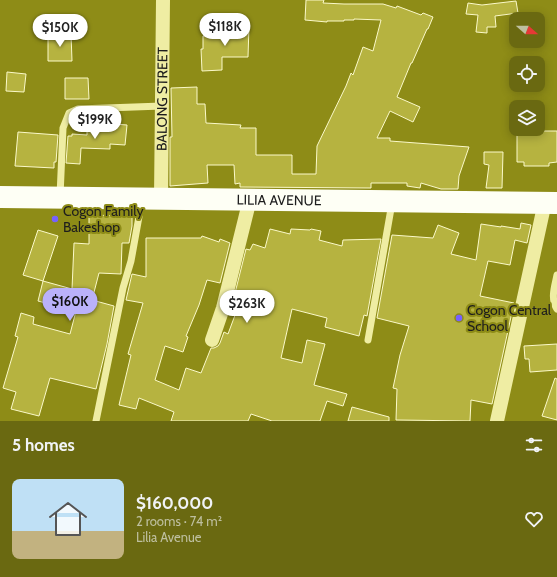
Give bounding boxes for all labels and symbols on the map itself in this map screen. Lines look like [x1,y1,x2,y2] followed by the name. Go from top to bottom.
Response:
[509,12,545,48] north arrow
[197,13,253,47] pin: $118K
[32,14,88,48] pin: $150K
[152,46,172,151] street label: BALONG STREET
[67,106,123,140] pin: $199K
[236,191,322,209] street label: LILIA AVENUE
[63,202,144,236] place label: Cogon Family Bakeshop
[50,214,60,224] marker: Cogon Family Bakeshop
[42,288,98,322] pin: $160K
[219,290,275,324] pin: $263K
[467,301,552,335] place label: Cogon Central School
[454,313,464,323] marker: Cogon Central School

